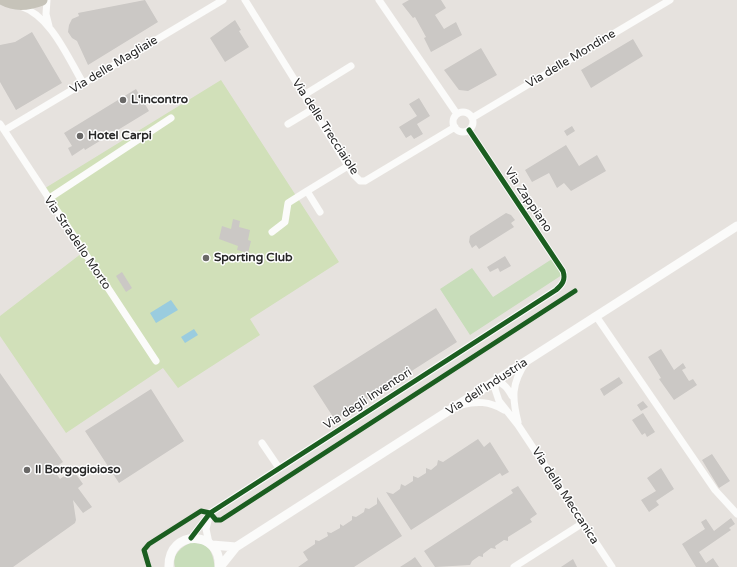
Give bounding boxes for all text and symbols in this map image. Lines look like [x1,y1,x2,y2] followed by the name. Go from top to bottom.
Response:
[524,27,618,91] street label: Via delle Mondine
[68,33,160,97] street label: Via delle Magliaie
[289,76,361,178] street label: Via delle Trecciaiole
[131,93,188,107] place label: L'incontro
[118,95,128,105] marker: L'incontro
[88,129,152,143] place label: Hotel Carpi
[75,131,85,141] marker: Hotel Carpi
[501,165,555,235] street label: Via Zappiano
[40,193,114,293] street label: Via Stradello Morto
[214,251,293,265] place label: Sporting Club
[201,253,211,263] marker: Sporting Club
[444,355,530,419] street label: Via dell'Industria
[321,365,415,433] street label: Via degli Inventori
[528,445,602,547] street label: Via della Meccanica
[35,463,120,477] place label: Il Borgogioioso
[22,465,32,475] marker: Il Borgogioioso

